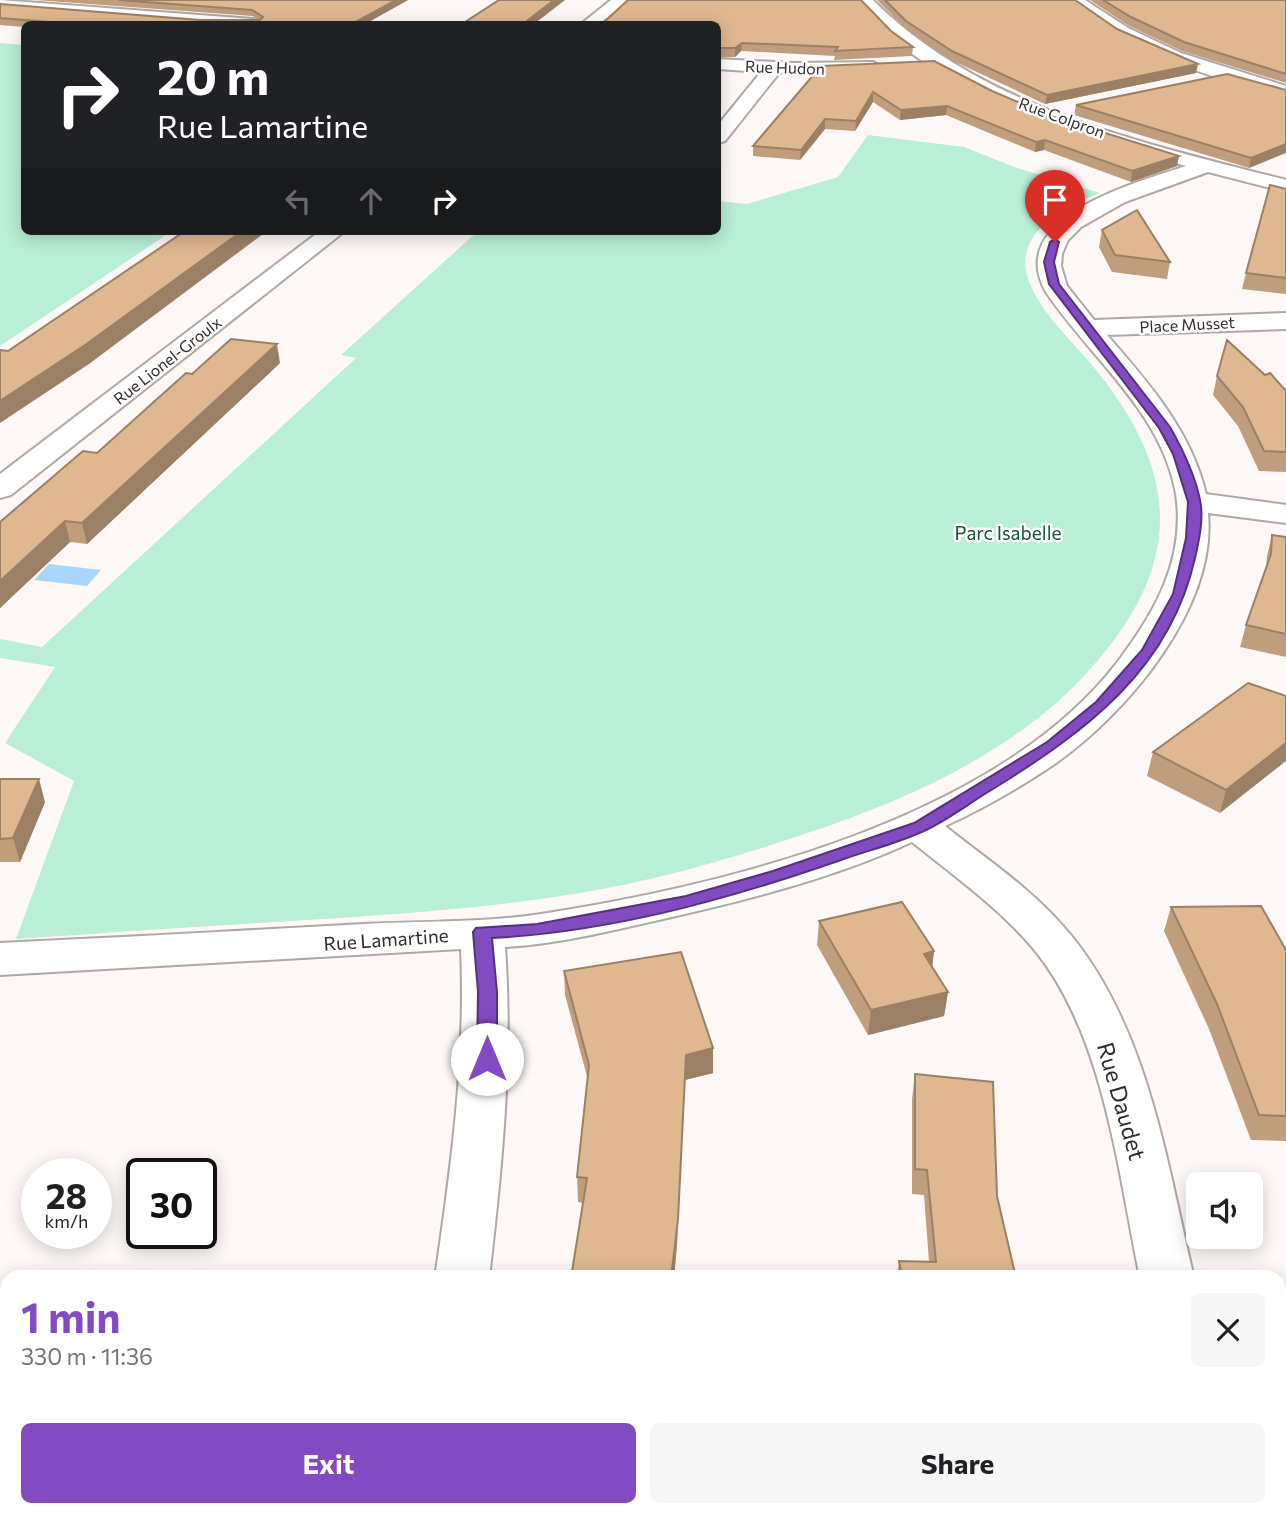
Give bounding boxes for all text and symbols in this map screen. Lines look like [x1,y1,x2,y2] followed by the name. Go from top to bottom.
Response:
[157,45,269,105] text: 20 m
[42,49,133,140] icon: right
[745,56,825,78] street label: Rue Hudon
[1016,93,1108,141] street label: Rue Colpron
[157,105,368,145] text: Rue Lamartine
[1025,170,1085,242] pin
[1036,181,1074,219] icon: arrive
[279,182,317,220] icon: left
[352,182,390,220] icon: ahead
[425,182,463,220] icon: right
[109,312,225,408] street label: Rue Lionel-Groulx
[1139,312,1236,336] street label: Place Musset
[955,521,1061,544] park label: Parc Isabelle
[323,923,449,955] street label: Rue Lamartine
[450,1022,524,1096] position arrow
[1092,1039,1152,1163] street label: Rue Daudet
[126,1158,217,1249] speed limit sign: 30
[1186,1172,1263,1249] map controls
[1186,1172,1263,1249] button: sound
[46,1173,87,1216] text: 28
[45,1210,88,1232] text: km/h
[21,1290,121,1342] text: 1 min
[1191,1293,1265,1367] button: close
[21,1342,153,1370] text: 330 m · 11:36
[21,1423,636,1503] button: Exit
[650,1423,1265,1503] button: Share

